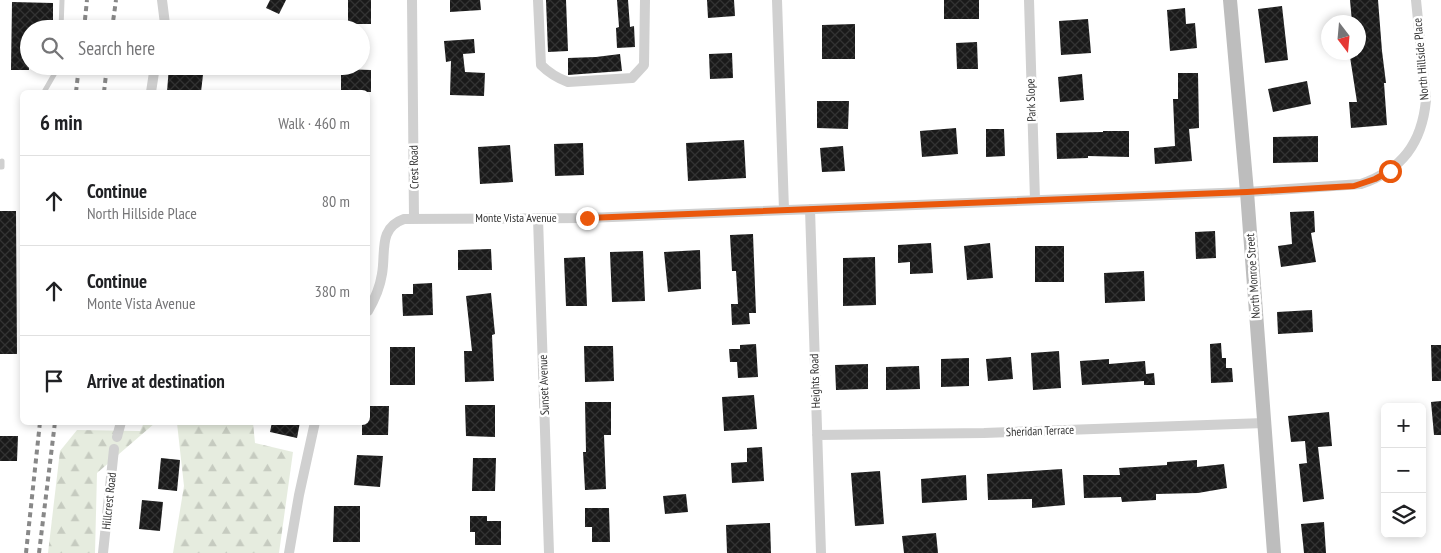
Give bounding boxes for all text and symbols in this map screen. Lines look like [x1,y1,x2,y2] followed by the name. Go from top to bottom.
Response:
[1321,15,1366,60] north arrow
[1409,17,1432,101] street label: North Hillside Place
[20,20,370,75] search box
[38,34,66,62] icon: search
[78,36,155,60] text: Search here
[1022,78,1039,122] street label: Park Slope
[40,109,82,136] text: 6 min
[278,113,350,133] text: Walk · 460 m
[406,145,421,189] street label: Crest Road
[1379,160,1402,183] route start
[87,179,147,203] text: Continue
[40,187,68,215] icon: ahead
[322,191,350,211] text: 80 m
[87,203,197,223] text: North Hillside Place
[576,207,599,230] route end
[475,210,557,225] street label: Monte Vista Avenue
[1242,232,1263,319] street label: North Monroe Street
[87,269,147,293] text: Continue
[40,277,68,305] icon: ahead
[315,281,350,301] text: 380 m
[87,293,196,313] text: Monte Vista Avenue
[806,353,823,409] street label: Heights Road
[535,354,552,416] street label: Sunset Avenue
[40,367,68,395] icon: arrive
[87,369,225,393] text: Arrive at destination
[1381,403,1426,538] map controls
[1381,403,1426,448] button: +
[1006,422,1074,439] street label: Sheridan Terrace
[1381,448,1426,493] button: −
[98,472,119,530] street label: Hillcrest Road
[1381,493,1426,538] button: layers

